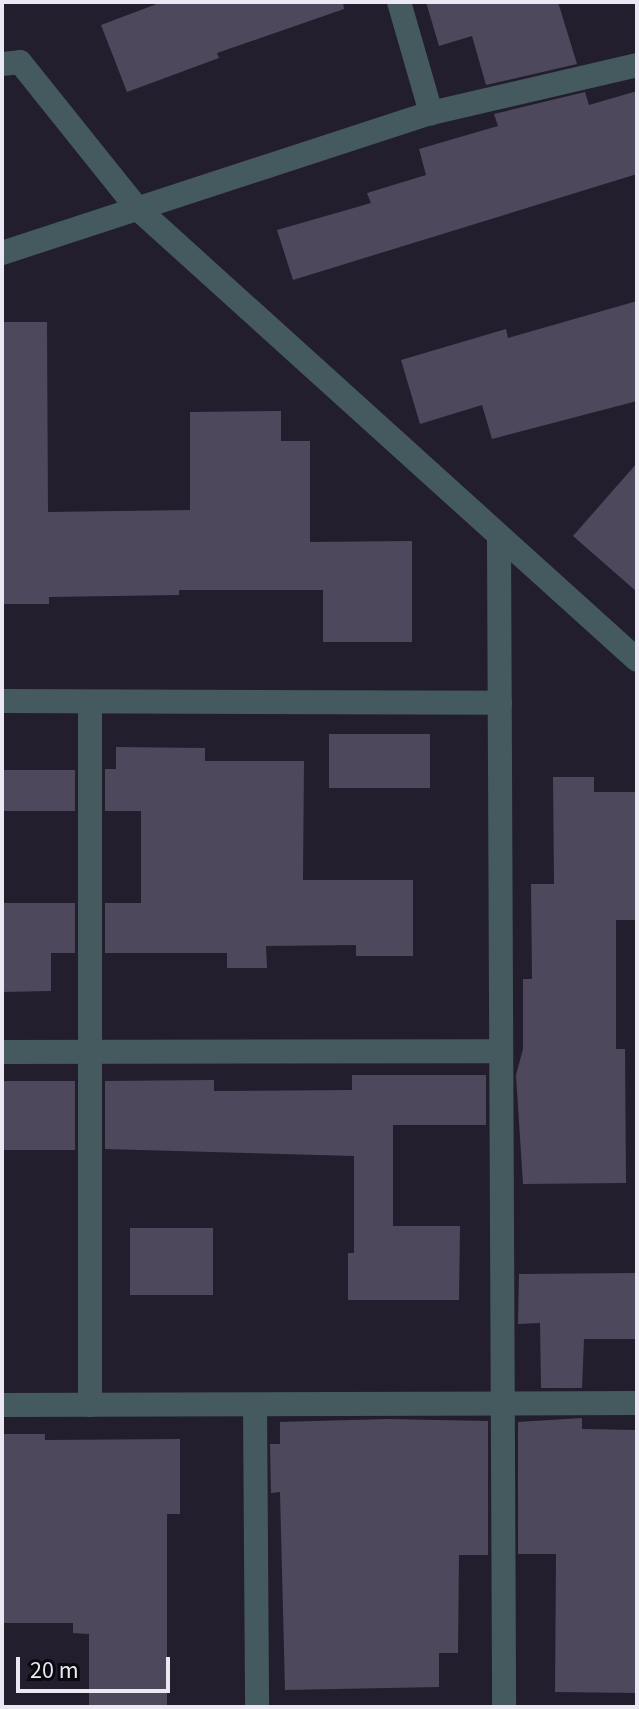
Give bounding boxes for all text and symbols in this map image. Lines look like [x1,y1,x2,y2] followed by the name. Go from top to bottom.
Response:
[20,1641,174,1691] scale bar
[30,1653,79,1688] text: 20 m

